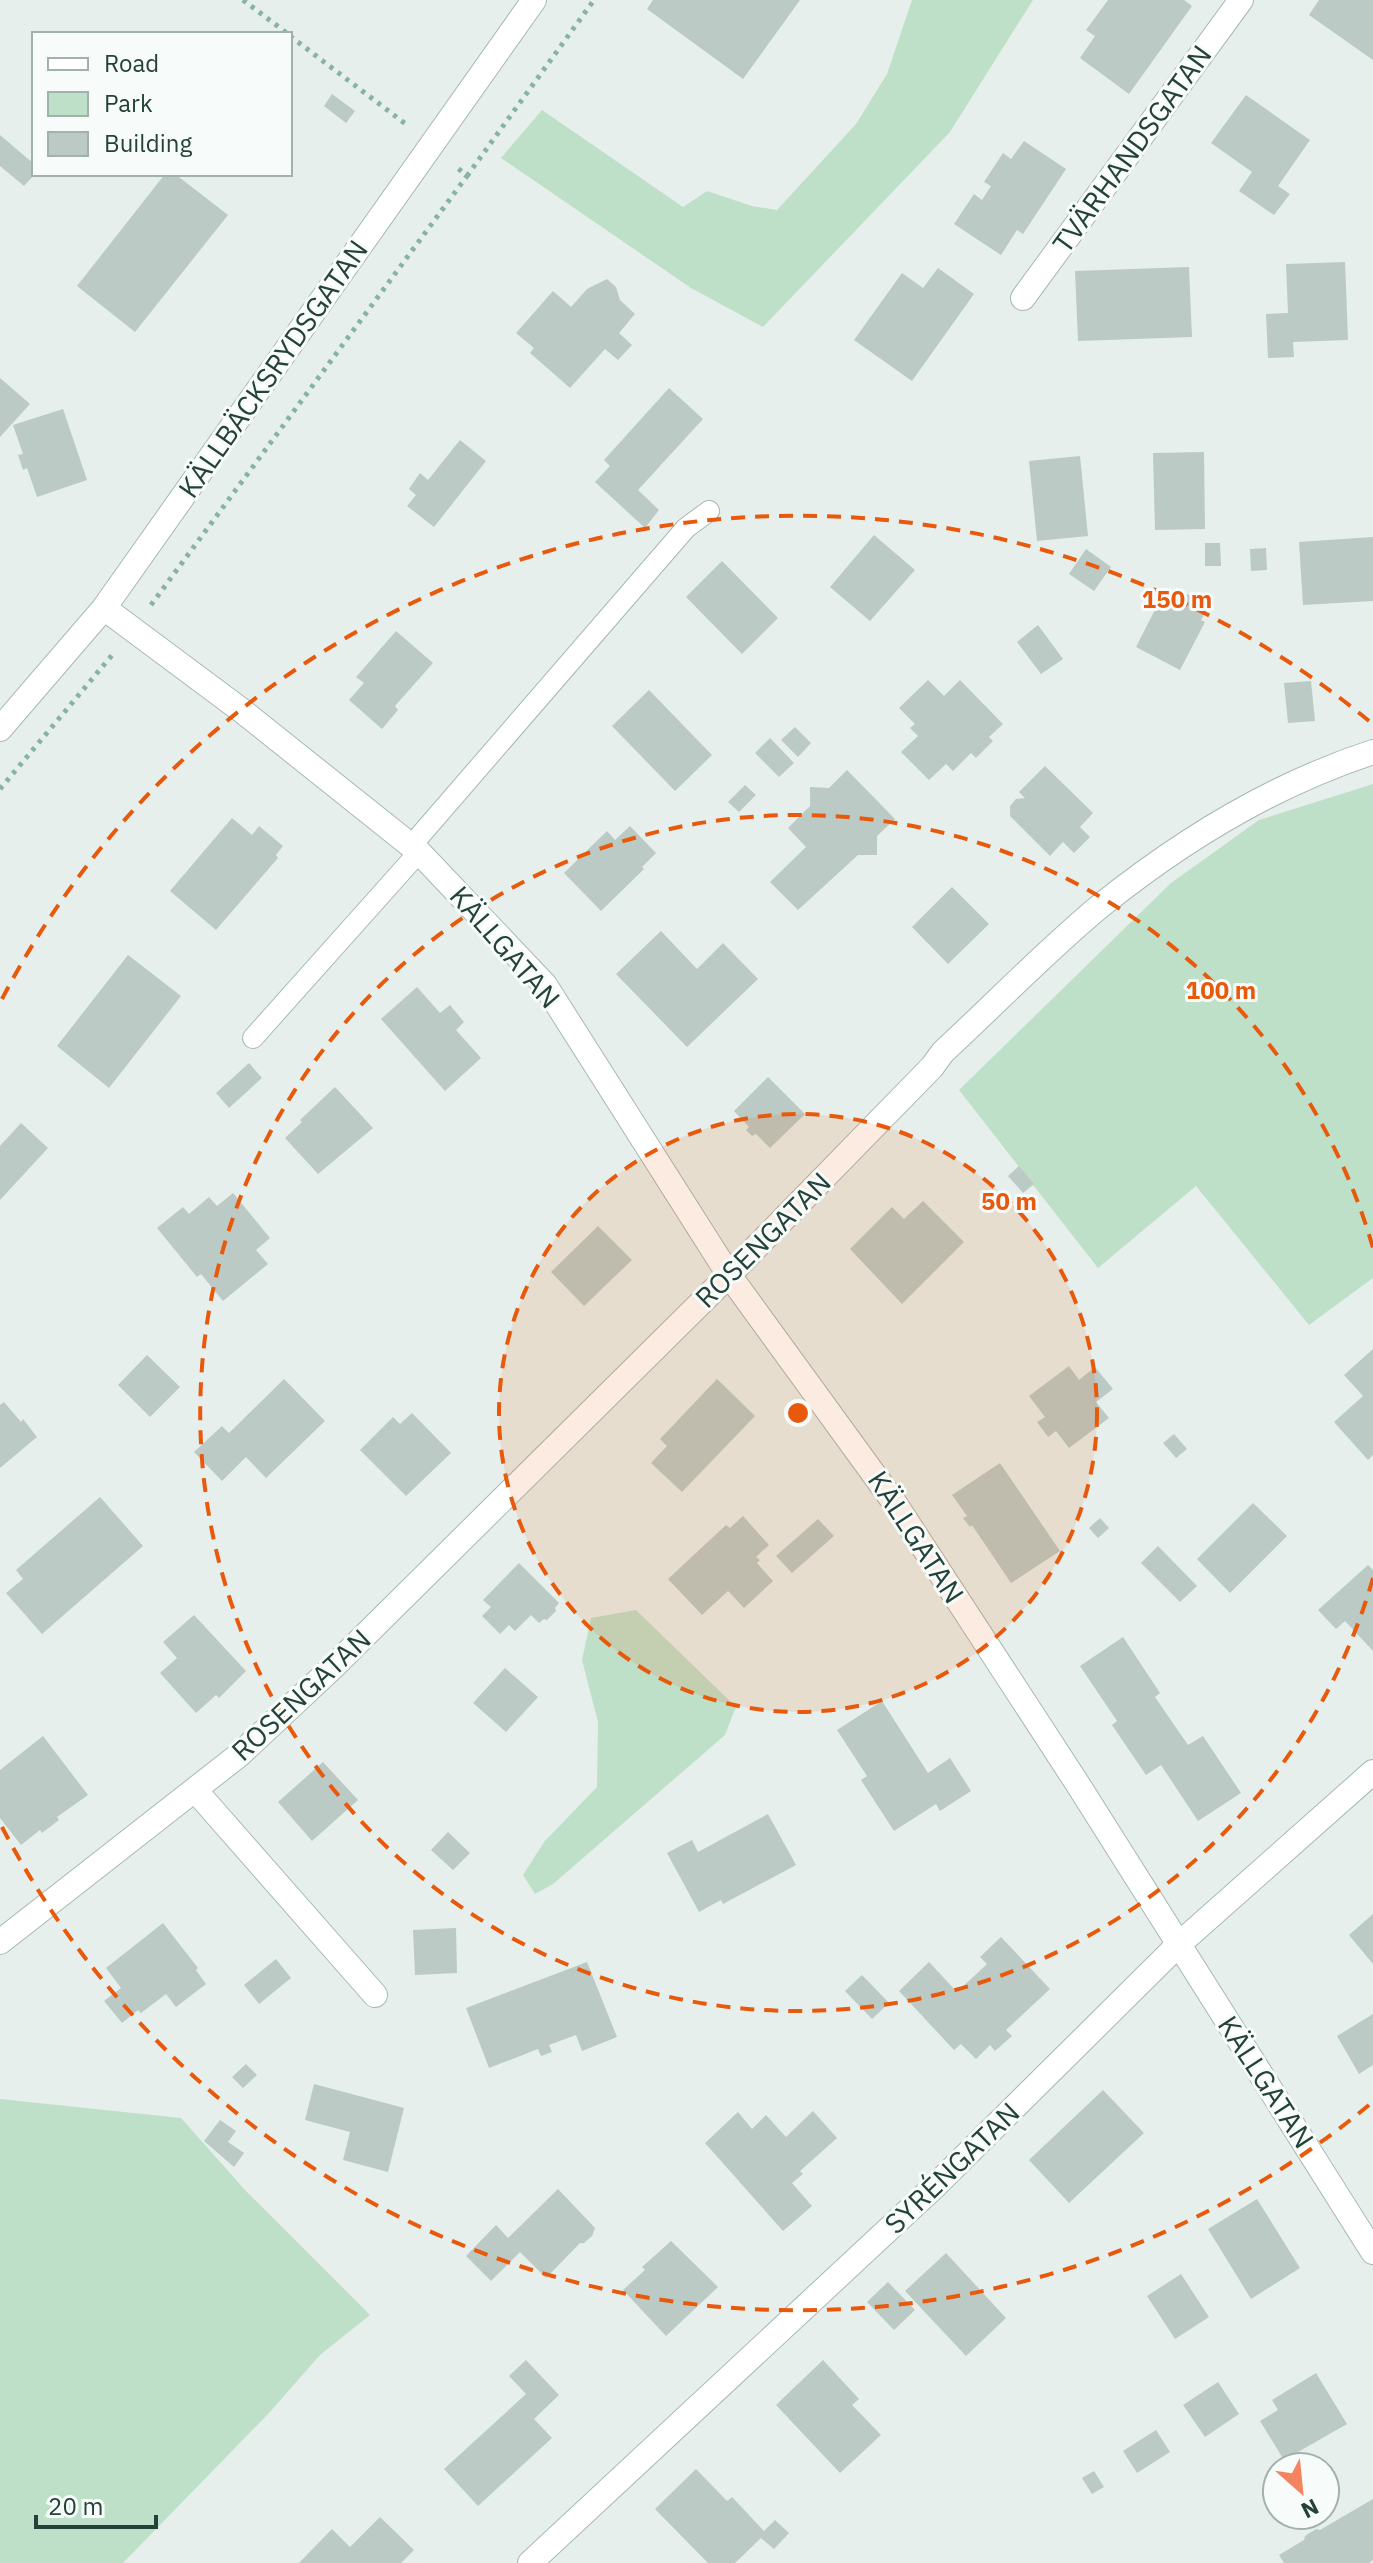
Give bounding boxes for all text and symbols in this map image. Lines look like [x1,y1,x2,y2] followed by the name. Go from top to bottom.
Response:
[32,32,292,176] legend
[1044,37,1219,260] street label: TVÄRHANDSGATAN
[104,47,159,79] text: Road
[104,87,153,119] text: Park
[104,127,192,159] text: Building
[169,232,376,505] street label: KÄLLBÄCKSRYDSGATAN
[1142,583,1212,615] text: 150 m
[442,878,569,1016] street label: KÄLLGATAN
[1186,974,1256,1006] text: 100 m
[687,1164,838,1315] street label: ROSENGATAN
[981,1185,1037,1217] text: 50 m
[784,1399,812,1427] centre of rings
[860,1464,973,1610] street label: KÄLLGATAN
[223,1621,378,1769] street label: ROSENGATAN
[1210,2009,1323,2155] street label: KÄLLGATAN
[876,2094,1027,2241] street label: SYRÉNGATAN
[1261,2451,1341,2531] north arrow
[36,2479,156,2529] scale bar
[48,2490,103,2522] text: 20 m
[1297,2493,1324,2526] text: N

